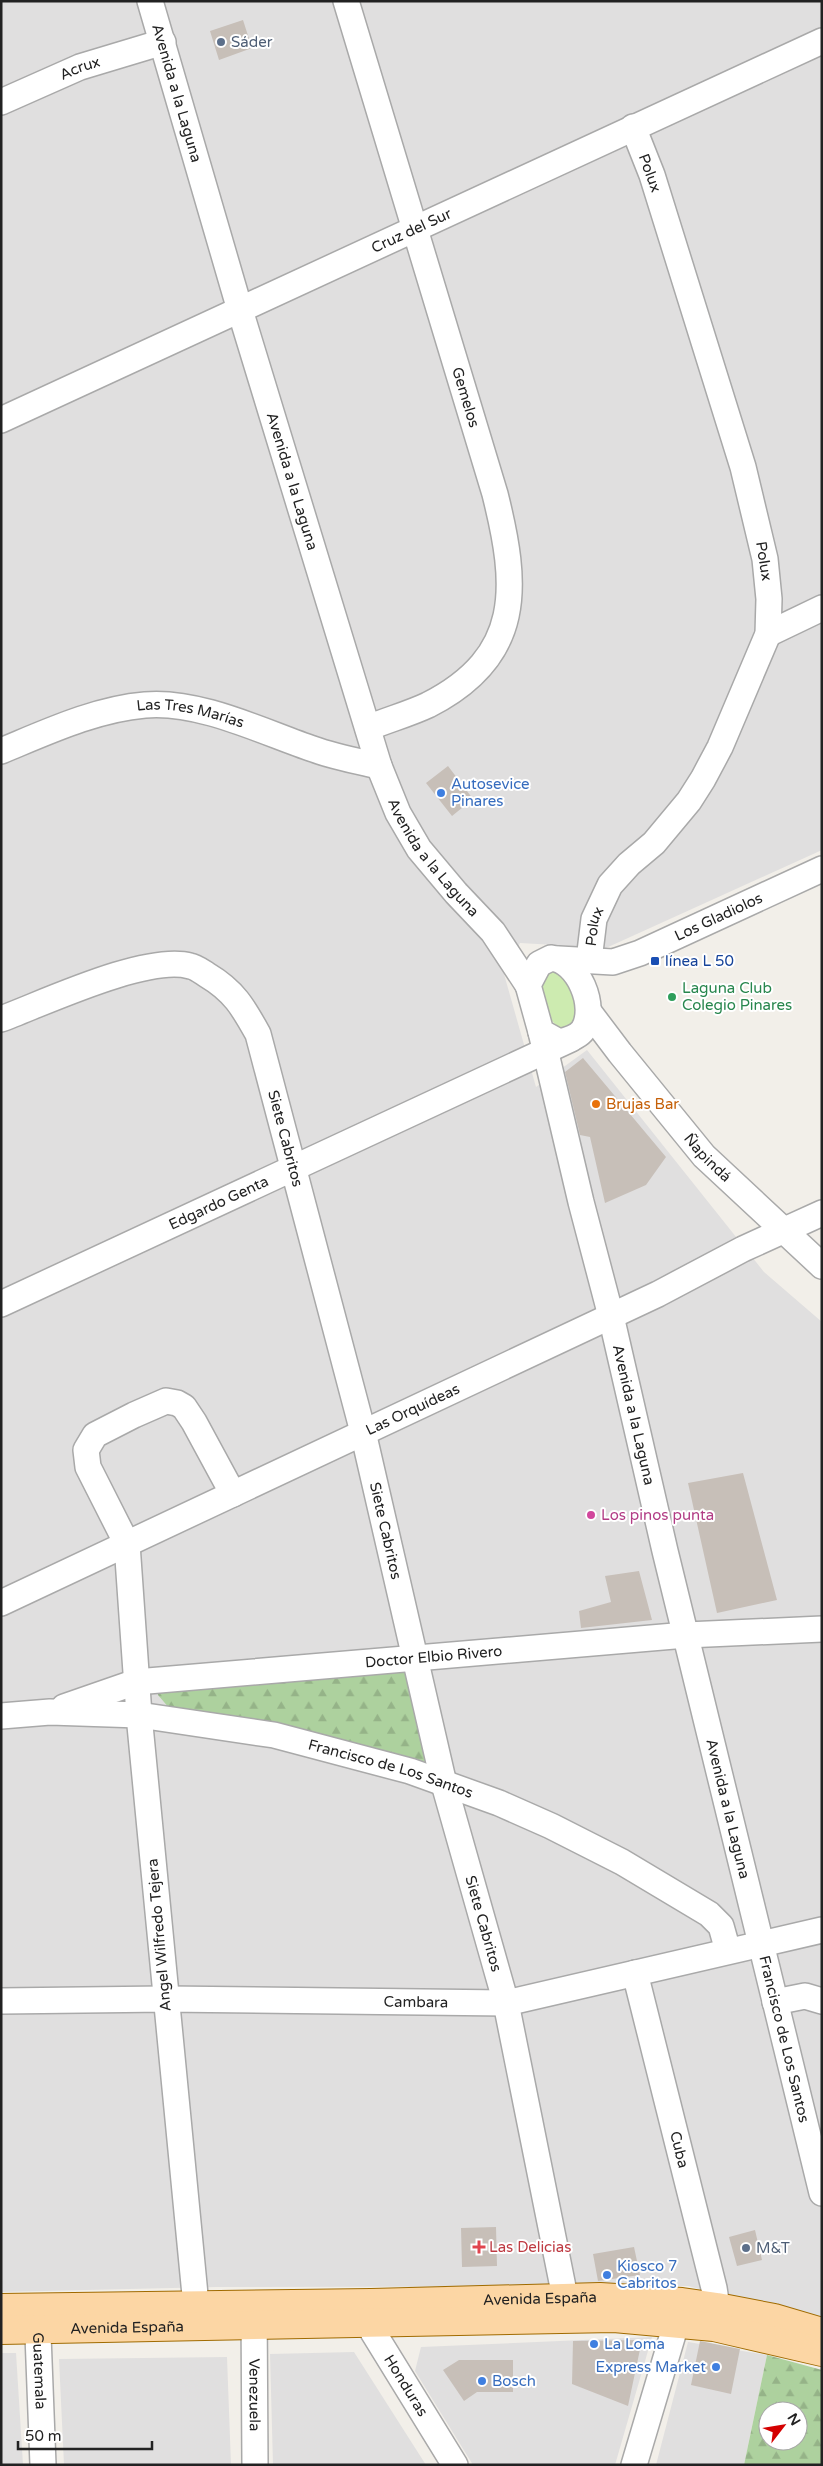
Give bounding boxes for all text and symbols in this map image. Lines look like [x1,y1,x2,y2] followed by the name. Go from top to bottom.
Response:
[148,22,206,165] street label: Avenida a la Laguna
[231,33,273,51] place label: Sáder
[215,36,227,48] marker: Sáder
[57,52,102,84] street label: Acrux
[635,151,665,195] street label: Polux
[368,204,455,257] street label: Cruz del Sur
[448,365,483,430] street label: Gemelos
[263,410,322,553] street label: Avenida a la Laguna
[752,540,776,582] street label: Polux
[135,695,247,732] street label: Las Tres Marías
[451,775,530,810] place label: Autosevice Pinares
[435,787,447,799] marker: Autosevice Pinares
[384,796,483,920] street label: Avenida a la Laguna
[672,889,765,945] street label: Los Gladiolos
[582,904,608,947] street label: Polux
[665,952,734,970] place label: línea L 50
[649,955,661,967] marker: línea L 50
[682,979,792,1014] place label: Laguna Club Colegio Pinares
[666,991,678,1003] marker: Laguna Club Colegio Pinares
[264,1088,307,1189] street label: Siete Cabritos
[606,1095,679,1113] place label: Brujas Bar
[590,1098,602,1110] marker: Brujas Bar
[680,1130,735,1186] street label: Ñapindá
[166,1172,271,1234] street label: Edgardo Genta
[609,1343,659,1487] street label: Avenida a la Laguna
[363,1380,463,1439] street label: Las Orquídeas
[366,1480,406,1581] street label: Siete Cabritos
[601,1506,714,1524] place label: Los pinos punta
[585,1509,597,1521] marker: Los pinos punta
[364,1642,503,1671] street label: Doctor Elbio Rivero
[306,1735,475,1802] street label: Francisco de Los Santos
[702,1737,754,1881] street label: Avenida a la Laguna
[143,1858,175,2012] street label: Angel Wilfredo Tejera
[461,1874,506,1974] street label: Siete Cabritos
[755,1954,813,2124] street label: Francisco de Los Santos
[383,1993,448,2011] street label: Cambara
[666,2129,693,2170] street label: Cuba
[489,2238,571,2256] place label: Las Delicias
[756,2239,790,2257] place label: M&T
[473,2241,485,2253] marker: Las Delicias
[740,2242,752,2254] marker: M&T
[617,2257,677,2292] place label: Kiosco 7 Cabritos
[601,2269,613,2281] marker: Kiosco 7 Cabritos
[483,2288,597,2309] street label: Avenida España
[70,2317,184,2338] street label: Avenida España
[29,2332,50,2410] street label: Guatemala
[604,2335,665,2353] place label: La Loma
[588,2338,600,2350] marker: La Loma
[380,2351,432,2420] street label: Honduras
[245,2358,264,2432] street label: Venezuela
[596,2358,706,2376] place label: Express Market
[710,2361,722,2373] marker: Express Market
[492,2372,536,2390] place label: Bosch
[476,2375,488,2387] marker: Bosch
[758,2401,808,2451] north arrow
[784,2410,804,2429] text: N
[18,2418,151,2450] scale bar
[25,2427,62,2445] text: 50 m

